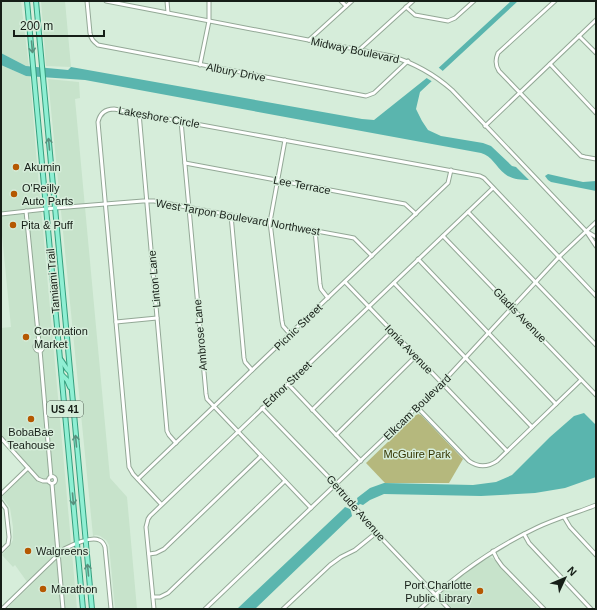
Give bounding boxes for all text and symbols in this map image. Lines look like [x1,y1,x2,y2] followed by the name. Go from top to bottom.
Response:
[14,12,104,38] scale bar
[20,19,53,33] text: 200 m
[310,35,400,65] street label: Midway Boulevard
[28,40,35,53] one-way arrow
[205,60,267,84] street label: Albury Drive
[117,104,201,130] street label: Lakeshore Circle
[46,138,53,151] one-way arrow
[24,161,61,173] place label: Akumin
[11,162,21,172] marker: Akumin
[272,174,332,196] street label: Lee Terrace
[22,182,74,207] place label: O'Reilly Auto Parts
[9,189,19,199] marker: O'Reilly Auto Parts
[155,197,321,237] street label: West Tarpon Boulevard Northwest
[21,219,74,231] place label: Pita & Puff
[8,220,18,230] marker: Pita & Puff
[44,248,62,314] street label: Tamiami Trail
[146,250,162,308] street label: Linton Lane
[491,285,549,345] street label: Gladis Avenue
[191,299,209,371] street label: Ambrose Lane
[272,301,324,353] street label: Picnic Street
[383,322,435,376] street label: Ionia Avenue
[34,325,88,350] place label: Coronation Market
[21,332,31,342] marker: Coronation Market
[260,359,314,409] street label: Ednor Street
[381,372,453,442] street label: Elkcam Boulevard
[47,401,83,417] road number: US 41
[26,414,36,424] marker: BobaBae Teahouse
[7,426,55,451] place label: BobaBae Teahouse
[73,435,80,448] one-way arrow
[383,448,451,460] park label: McGuire Park
[324,473,388,543] street label: Gertrude Avenue
[69,492,77,505] one-way arrow
[36,545,89,557] place label: Walgreens
[23,546,33,556] marker: Walgreens
[545,558,585,598] north arrow
[85,564,92,577] one-way arrow
[565,564,579,578] text: N
[404,579,472,604] place label: Port Charlotte Public Library
[51,583,97,595] place label: Marathon
[38,584,48,594] marker: Marathon
[475,586,485,596] marker: Port Charlotte Public Library

